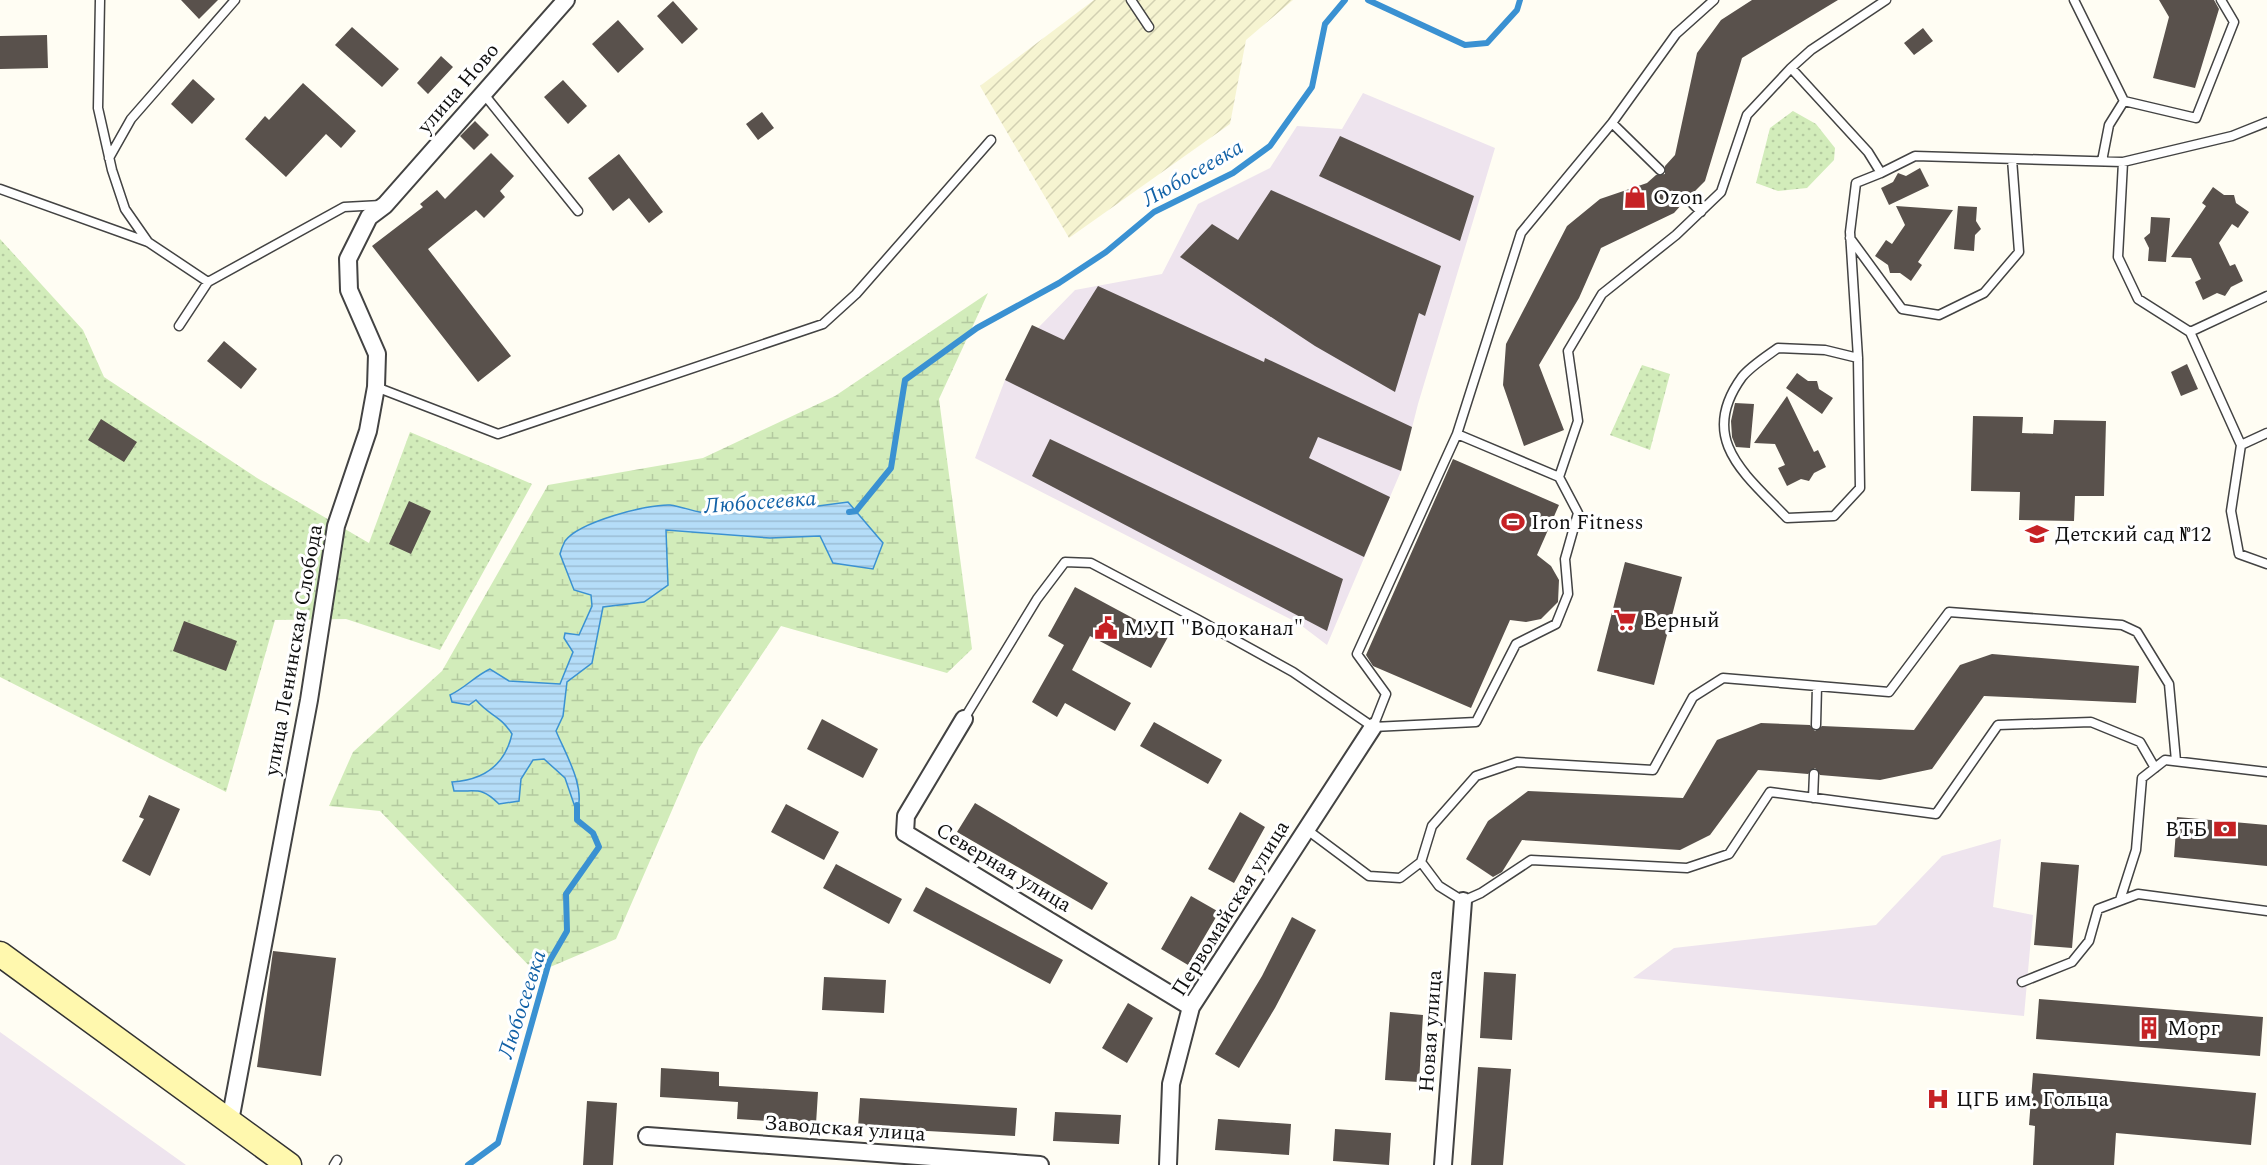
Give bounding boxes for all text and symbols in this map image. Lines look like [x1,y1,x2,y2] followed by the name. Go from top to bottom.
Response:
[409,36,508,142] street label: улица Ново
[1135,131,1250,216] water label: Любосеевка
[1653,182,1703,214] place label: Ozon
[1622,184,1648,210] shop icon: Ozon
[702,482,817,523] water label: Любосеевка
[1531,507,1644,539] place label: Iron Fitness
[1500,509,1526,535] sports icon: Iron Fitness
[2055,519,2211,551] place label: Детский сад №12
[256,521,332,779] street label: улица Ленинская Слобода
[2024,521,2050,547] school or university icon: Детский сад №12
[1643,605,1720,637] place label: Верный
[1612,607,1638,633] supermarket icon: Верный
[1124,613,1303,645] place label: МУП "Водоканал"
[1093,615,1119,641] public building icon: МУП "Водоканал"
[1164,813,1299,1003] street label: Первомайская улица
[2165,814,2207,846] place label: ВТБ
[929,815,1078,922] street label: Северная улица
[2212,816,2238,842] bank icon: ВТБ
[489,946,555,1064] water label: Любосеевка
[1411,968,1451,1093] street label: Новая улица
[2167,1013,2220,1045] place label: Морг
[2136,1015,2162,1041] building icon: Морг
[1956,1084,2110,1116] place label: ЦГБ им. Гольца
[1925,1086,1951,1112] hospital icon: ЦГБ им. Гольца
[763,1107,927,1151] street label: Заводская улица

